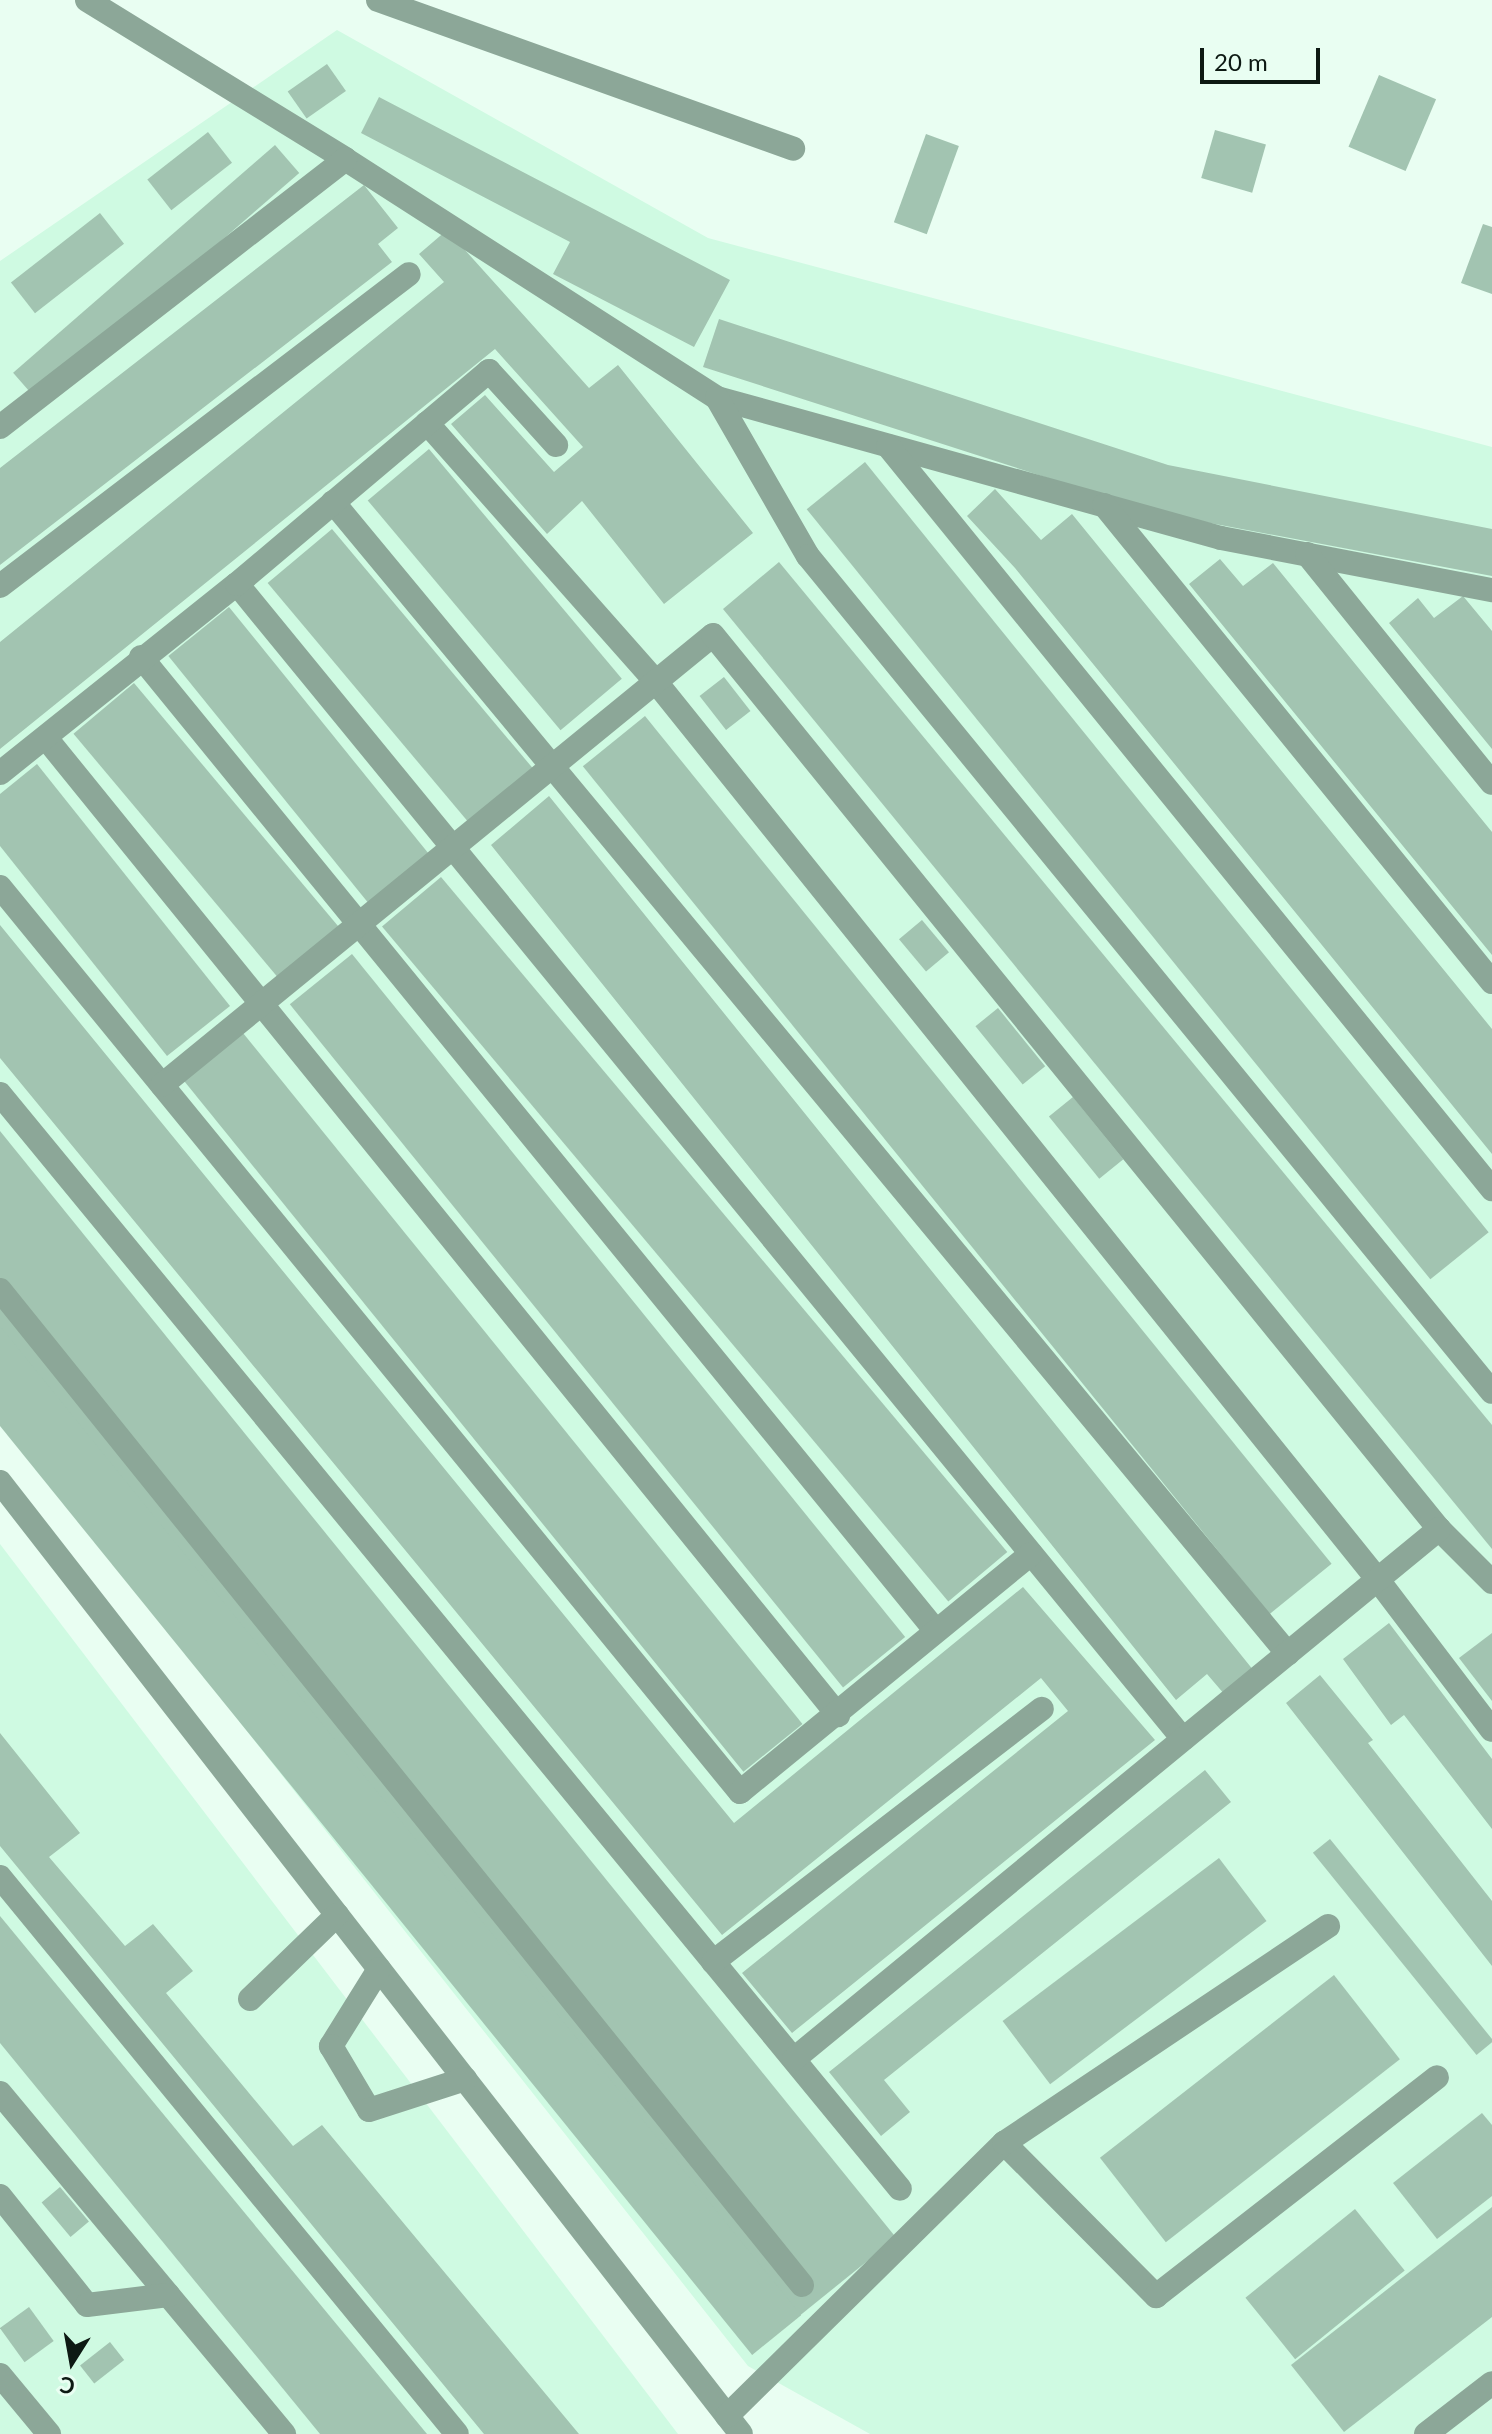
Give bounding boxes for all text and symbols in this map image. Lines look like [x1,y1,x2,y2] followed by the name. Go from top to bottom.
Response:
[1204,32,1324,82] scale bar
[1214,47,1268,76] text: 20 m
[32,2322,112,2402] north arrow
[58,2371,77,2401] text: С

